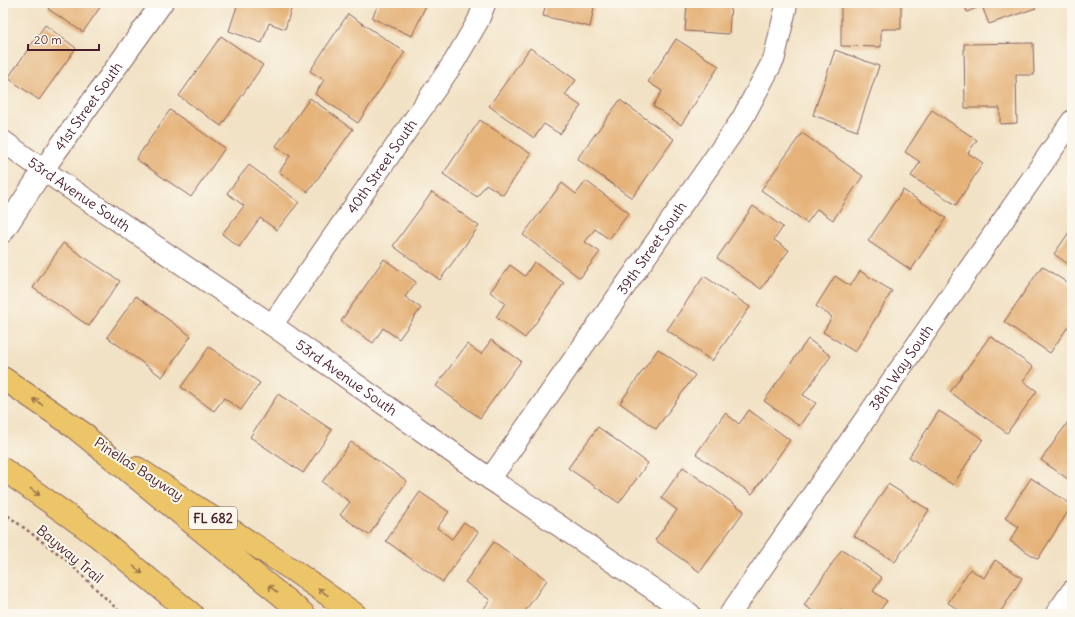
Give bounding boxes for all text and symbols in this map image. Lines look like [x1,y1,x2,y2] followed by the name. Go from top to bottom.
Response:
[28,26,99,52] scale bar
[34,32,62,47] text: 20 m
[50,58,126,154] street label: 41st Street South
[343,116,421,217] street label: 40th Street South
[24,153,134,236] street label: 53rd Avenue South
[613,198,690,298] street label: 39th Street South
[865,321,937,414] street label: 38th Way South
[292,336,401,420] street label: 53rd Avenue South
[33,398,44,406] one-way arrow
[91,433,187,505] street label: Pinellas Bayway
[29,488,40,496] one-way arrow
[189,507,237,529] road number: FL 682
[33,521,107,587] street label: Bayway Trail
[133,565,144,574] one-way arrow
[268,585,279,594] one-way arrow
[318,588,329,596] one-way arrow

